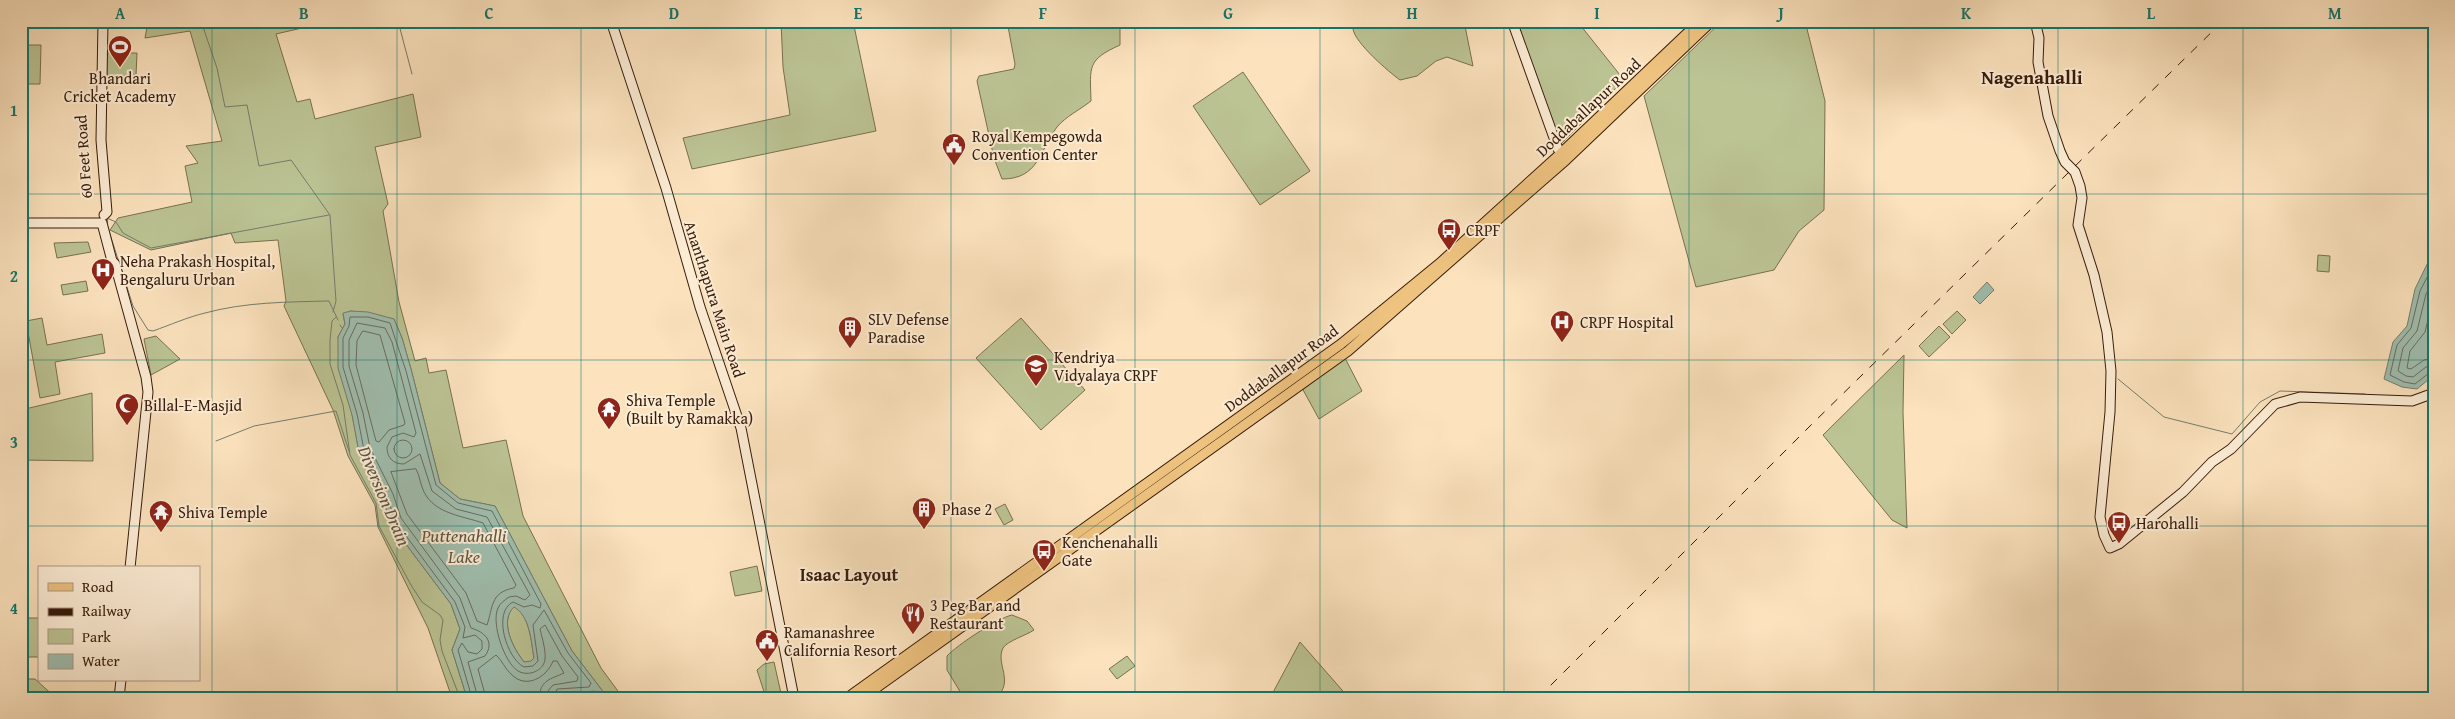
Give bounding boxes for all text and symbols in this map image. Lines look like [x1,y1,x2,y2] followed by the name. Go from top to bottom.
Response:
[115,1,126,25] text: A
[299,1,309,25] text: B
[484,1,494,25] text: C
[669,1,679,25] text: D
[854,1,863,25] text: E
[1039,1,1047,25] text: F
[1223,1,1233,25] text: G
[1406,1,1418,25] text: H
[1594,1,1600,25] text: I
[1775,1,1784,25] text: J
[1961,1,1972,25] text: K
[2147,1,2156,25] text: L
[2328,1,2342,25] text: M
[107,34,133,68] sports icon: Bhandari Cricket Academy
[1530,52,1646,162] street label: Doddaballapur Road
[1981,63,2083,91] district label: Nagenahalli
[64,66,176,108] place label: Bhandari Cricket Academy
[10,98,18,122] text: 1
[68,114,98,200] street label: 60 Feet Road
[972,124,1103,166] place label: Royal Kempegowda Convention Center
[941,132,967,166] public building icon: Royal Kempegowda Convention Center
[1436,217,1462,251] bus stop icon: CRPF
[678,218,752,381] street label: Ananthapura Main Road
[1466,218,1501,242] place label: CRPF
[120,249,275,291] place label: Neha Prakash Hospital, Bengaluru Urban
[90,257,116,291] hospital icon: Neha Prakash Hospital, Bengaluru Urban
[10,264,18,288] text: 2
[868,307,949,349] place label: SLV Defense Paradise
[1549,309,1575,343] hospital icon: CRPF Hospital
[1580,310,1674,334] place label: CRPF Hospital
[837,315,863,349] building icon: SLV Defense Paradise
[1219,318,1343,418] street label: Doddaballapur Road
[1054,345,1158,387] place label: Kendriya Vidyalaya CRPF
[1023,353,1049,387] school or university icon: Kendriya Vidyalaya CRPF
[626,388,753,430] place label: Shiva Temple (Built by Ramakka)
[114,392,140,426] mosque icon: Billal-E-Masjid
[144,393,243,417] place label: Billal-E-Masjid
[596,396,622,430] temple icon: Shiva Temple (Built by Ramakka)
[10,430,18,454] text: 3
[351,441,418,550] water label: Diversion Drain
[911,496,937,530] building icon: Phase 2
[942,497,992,521] place label: Phase 2
[148,499,174,533] temple icon: Shiva Temple
[178,500,268,524] place label: Shiva Temple
[2106,510,2132,544] bus stop icon: Harohalli
[2136,511,2199,535] place label: Harohalli
[421,522,507,570] water label: Puttenahalli Lake
[1062,530,1158,572] place label: Kenchenahalli Gate
[1031,538,1057,572] bus stop icon: Kenchenahalli Gate
[800,561,899,588] district label: Isaac Layout
[38,566,200,682] legend
[82,576,113,597] text: Road
[930,593,1021,635] place label: 3 Peg Bar and Restaurant
[10,596,18,620] text: 4
[82,600,132,621] text: Railway
[900,601,926,635] restaurant icon: 3 Peg Bar and Restaurant
[784,620,898,662] place label: Ramanashree California Resort
[82,626,111,647] text: Park
[754,628,780,662] public building icon: Ramanashree California Resort
[82,650,120,671] text: Water

